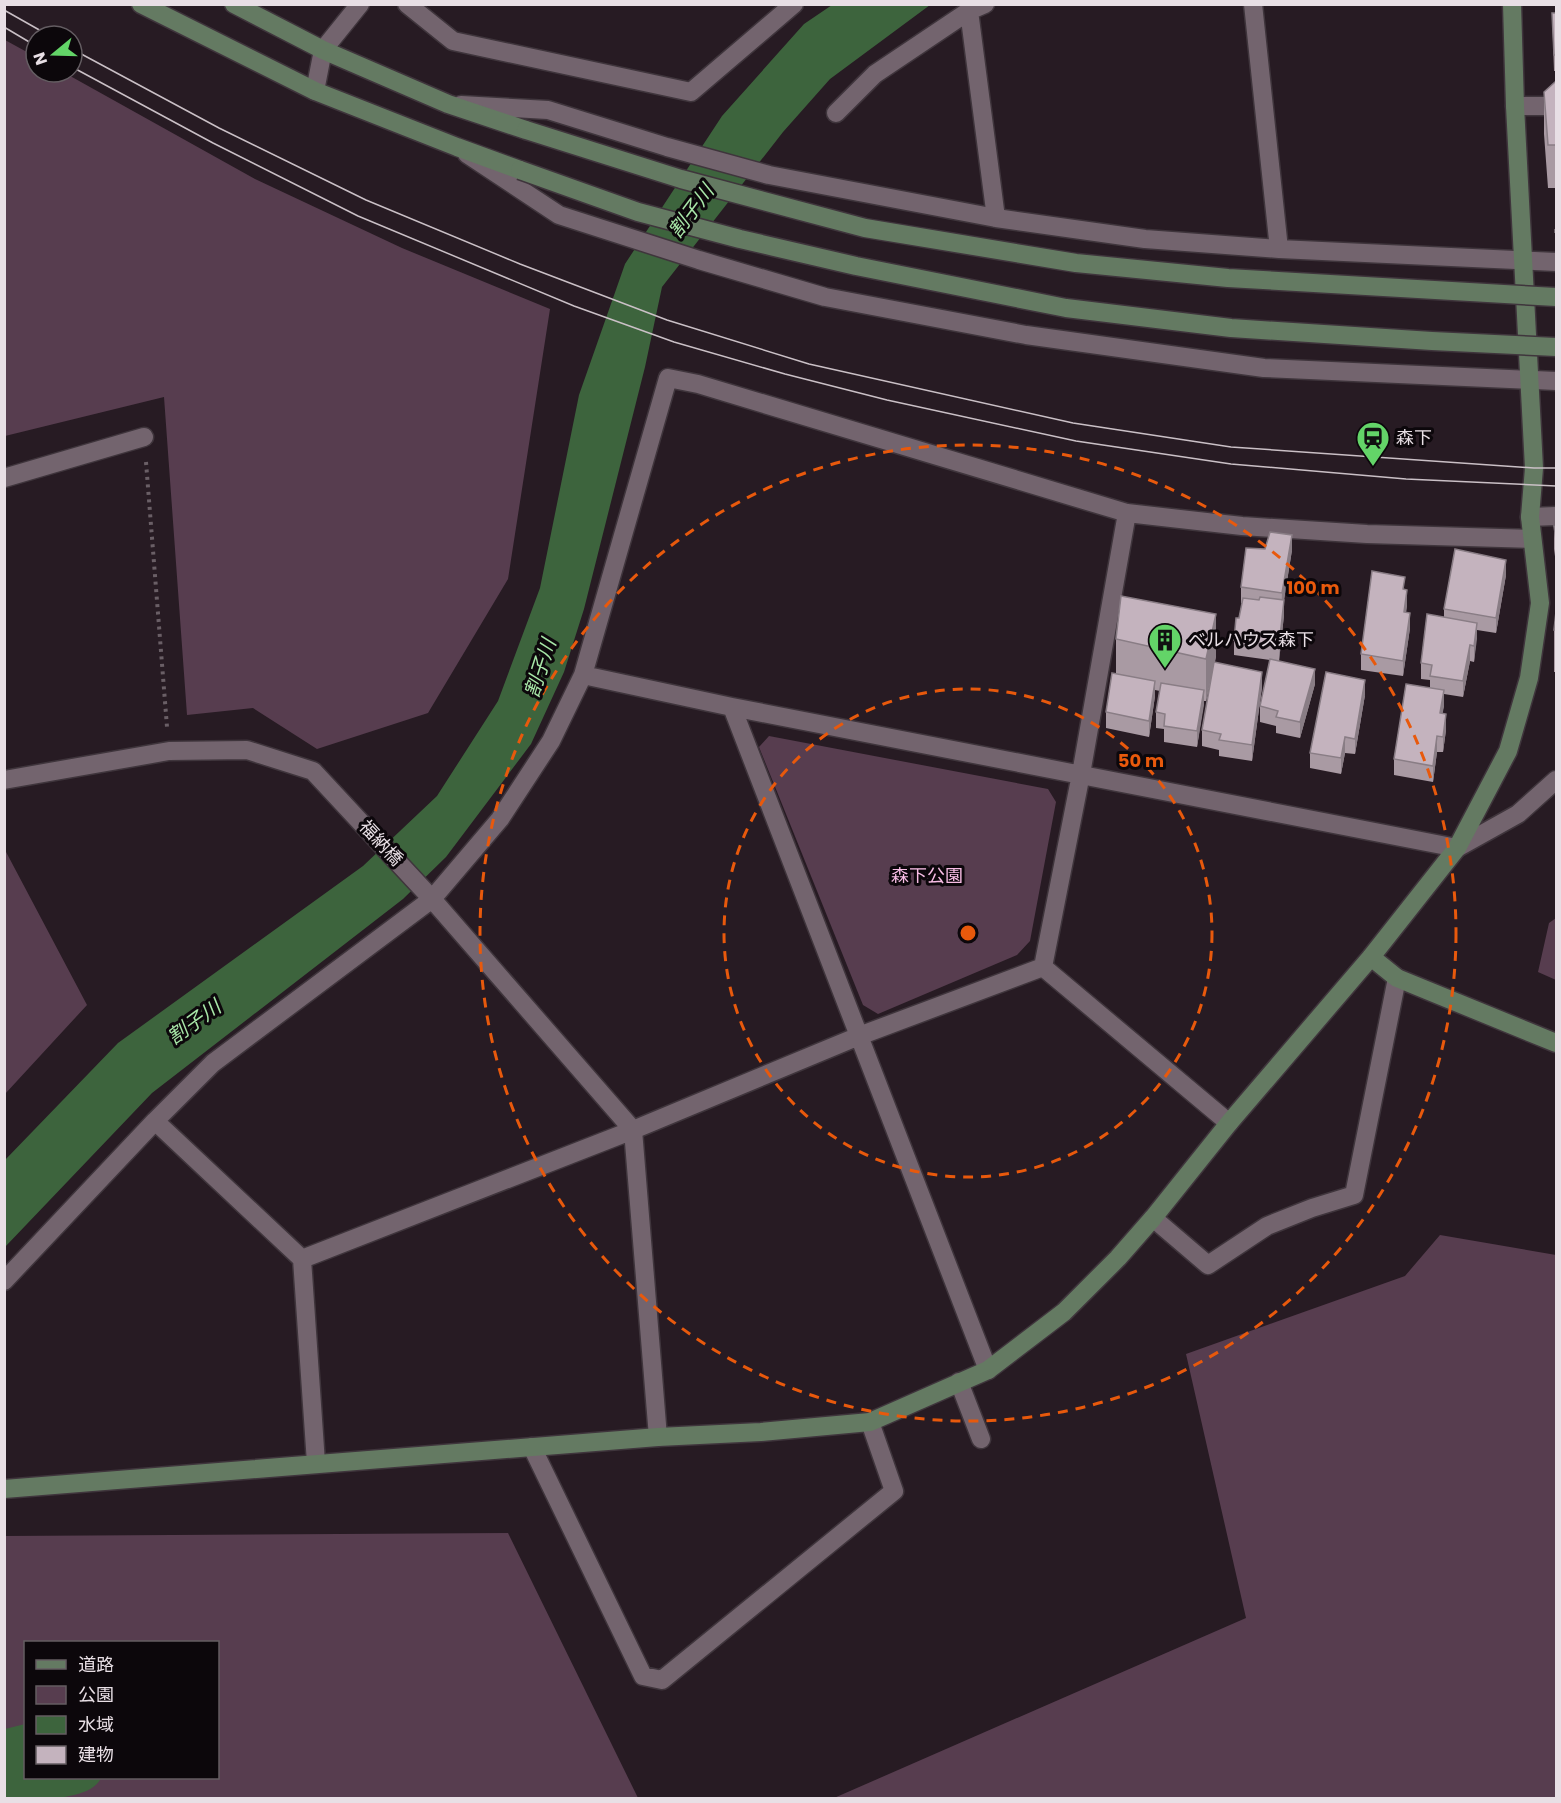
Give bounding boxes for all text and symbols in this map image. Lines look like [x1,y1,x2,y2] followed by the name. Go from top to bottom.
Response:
[24,24,84,84] north arrow
[27,49,53,68] text: N
[662,177,721,243] water label: 割子川
[1355,420,1391,467] station icon: 森下
[1396,425,1432,450] place label: 森下
[1286,575,1340,600] text: 100 m
[1147,622,1183,669] building icon: ベルハウス森下
[1188,627,1314,652] place label: ベルハウス森下
[517,633,563,701] water label: 割子川
[1118,748,1164,773] text: 50 m
[354,814,409,871] street label: 福納橋
[891,863,963,888] park label: 森下公園
[958,923,978,943] centre of rings
[162,992,228,1051] water label: 割子川
[24,1641,219,1779] legend
[78,1652,114,1677] text: 道路
[78,1682,114,1707] text: 公園
[78,1712,114,1737] text: 水域
[78,1742,114,1767] text: 建物

